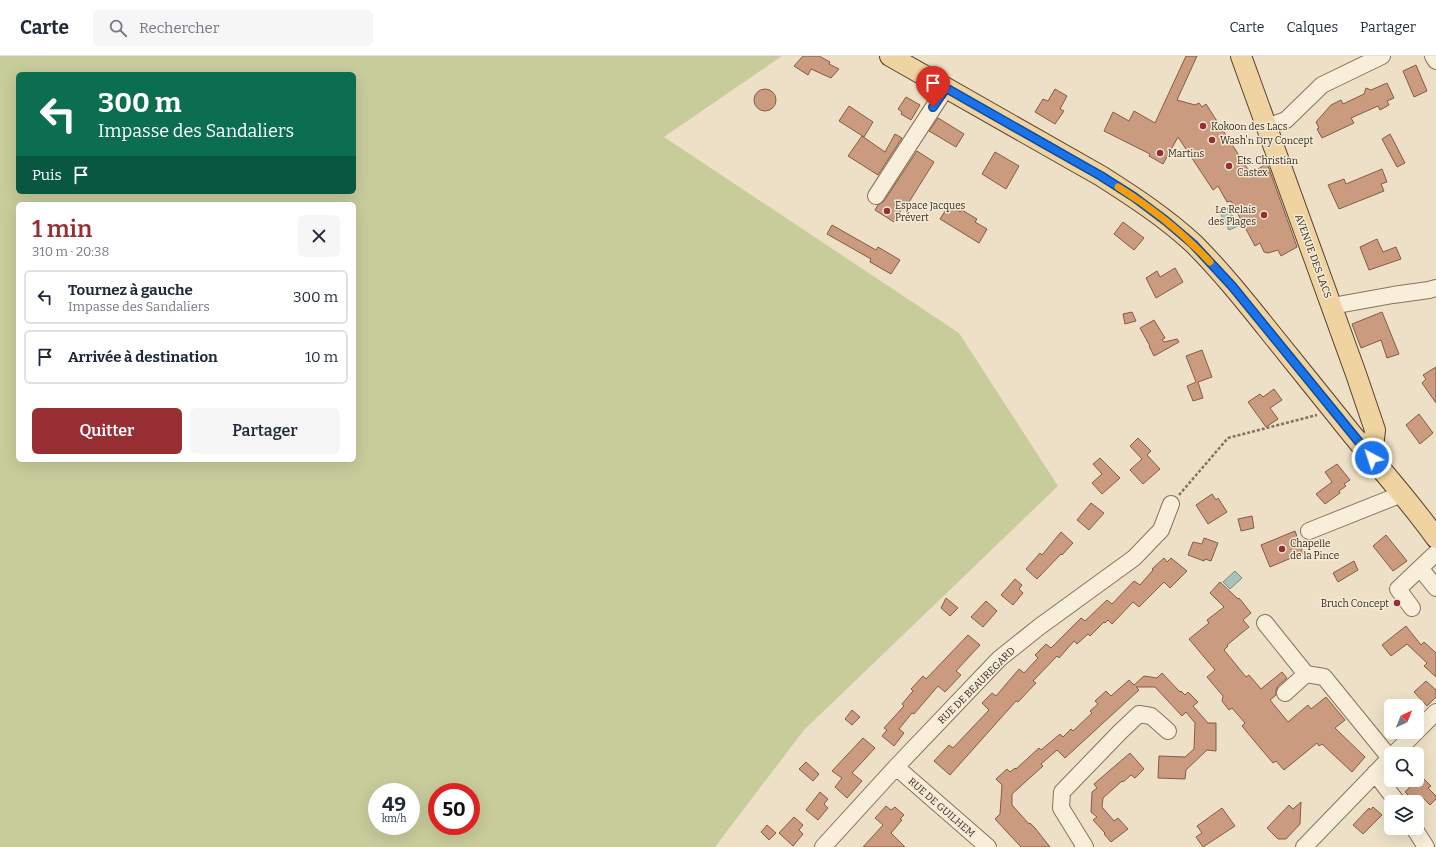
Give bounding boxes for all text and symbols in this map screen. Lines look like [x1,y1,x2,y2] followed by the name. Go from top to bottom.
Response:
[93,10,373,46] search box
[20,16,69,39] text: Carte
[107,17,129,39] icon: search
[139,19,219,37] text: Rechercher
[1229,19,1265,36] text: Carte
[1287,19,1338,36] text: Calques
[1360,19,1416,36] text: Partager
[916,66,950,107] pin
[922,72,944,94] icon: arrive
[98,86,181,119] text: 300 m
[32,88,84,140] icon: left
[98,120,294,142] text: Impasse des Sandaliers
[1198,121,1208,131] marker: Kokoon des Lacs
[1211,121,1288,133] place label: Kokoon des Lacs
[1207,135,1217,145] marker: Wash'n Dry Concept
[1220,135,1313,147] place label: Wash'n Dry Concept
[1155,148,1165,158] marker: Martins
[1168,148,1205,160] place label: Martins
[1237,155,1299,179] place label: Ets. Christian Castex
[1224,161,1234,171] marker: Ets. Christian Castex
[70,164,92,186] icon: arrive
[32,166,62,184] text: Puis
[895,200,966,224] place label: Espace Jacques Prévert
[1208,204,1256,228] place label: Le Relais des Plages
[882,206,892,216] marker: Espace Jacques Prévert
[1259,210,1269,220] marker: Le Relais des Plages
[1292,213,1334,300] street label: AVENUE DES LACS
[32,215,92,243] text: 1 min
[298,215,340,257] button: close
[32,244,109,259] text: 310 m · 20:38
[68,281,193,299] text: Tournez à gauche
[34,286,56,308] icon: left
[293,288,338,306] text: 300 m
[68,299,210,314] text: Impasse des Sandaliers
[34,346,56,368] icon: arrive
[68,348,218,366] text: Arrivée à destination
[305,348,338,366] text: 10 m
[32,408,182,454] button: Quitter
[190,408,340,454] button: Partager
[1351,437,1393,479] position arrow
[1290,538,1339,562] place label: Chapelle de la Pince
[1277,544,1287,554] marker: Chapelle de la Pince
[1321,598,1389,610] place label: Bruch Concept
[1392,598,1402,608] marker: Bruch Concept
[936,645,1018,727] street label: RUE DE BEAUREGARD
[1384,699,1424,739] north arrow
[1384,699,1424,835] map controls
[1384,747,1424,787] button: search
[906,776,977,840] street label: RUE DE GUILHEM
[428,783,480,835] speed limit sign: 50
[382,792,406,816] text: 49
[1384,795,1424,835] button: layers
[382,813,406,825] text: km/h

